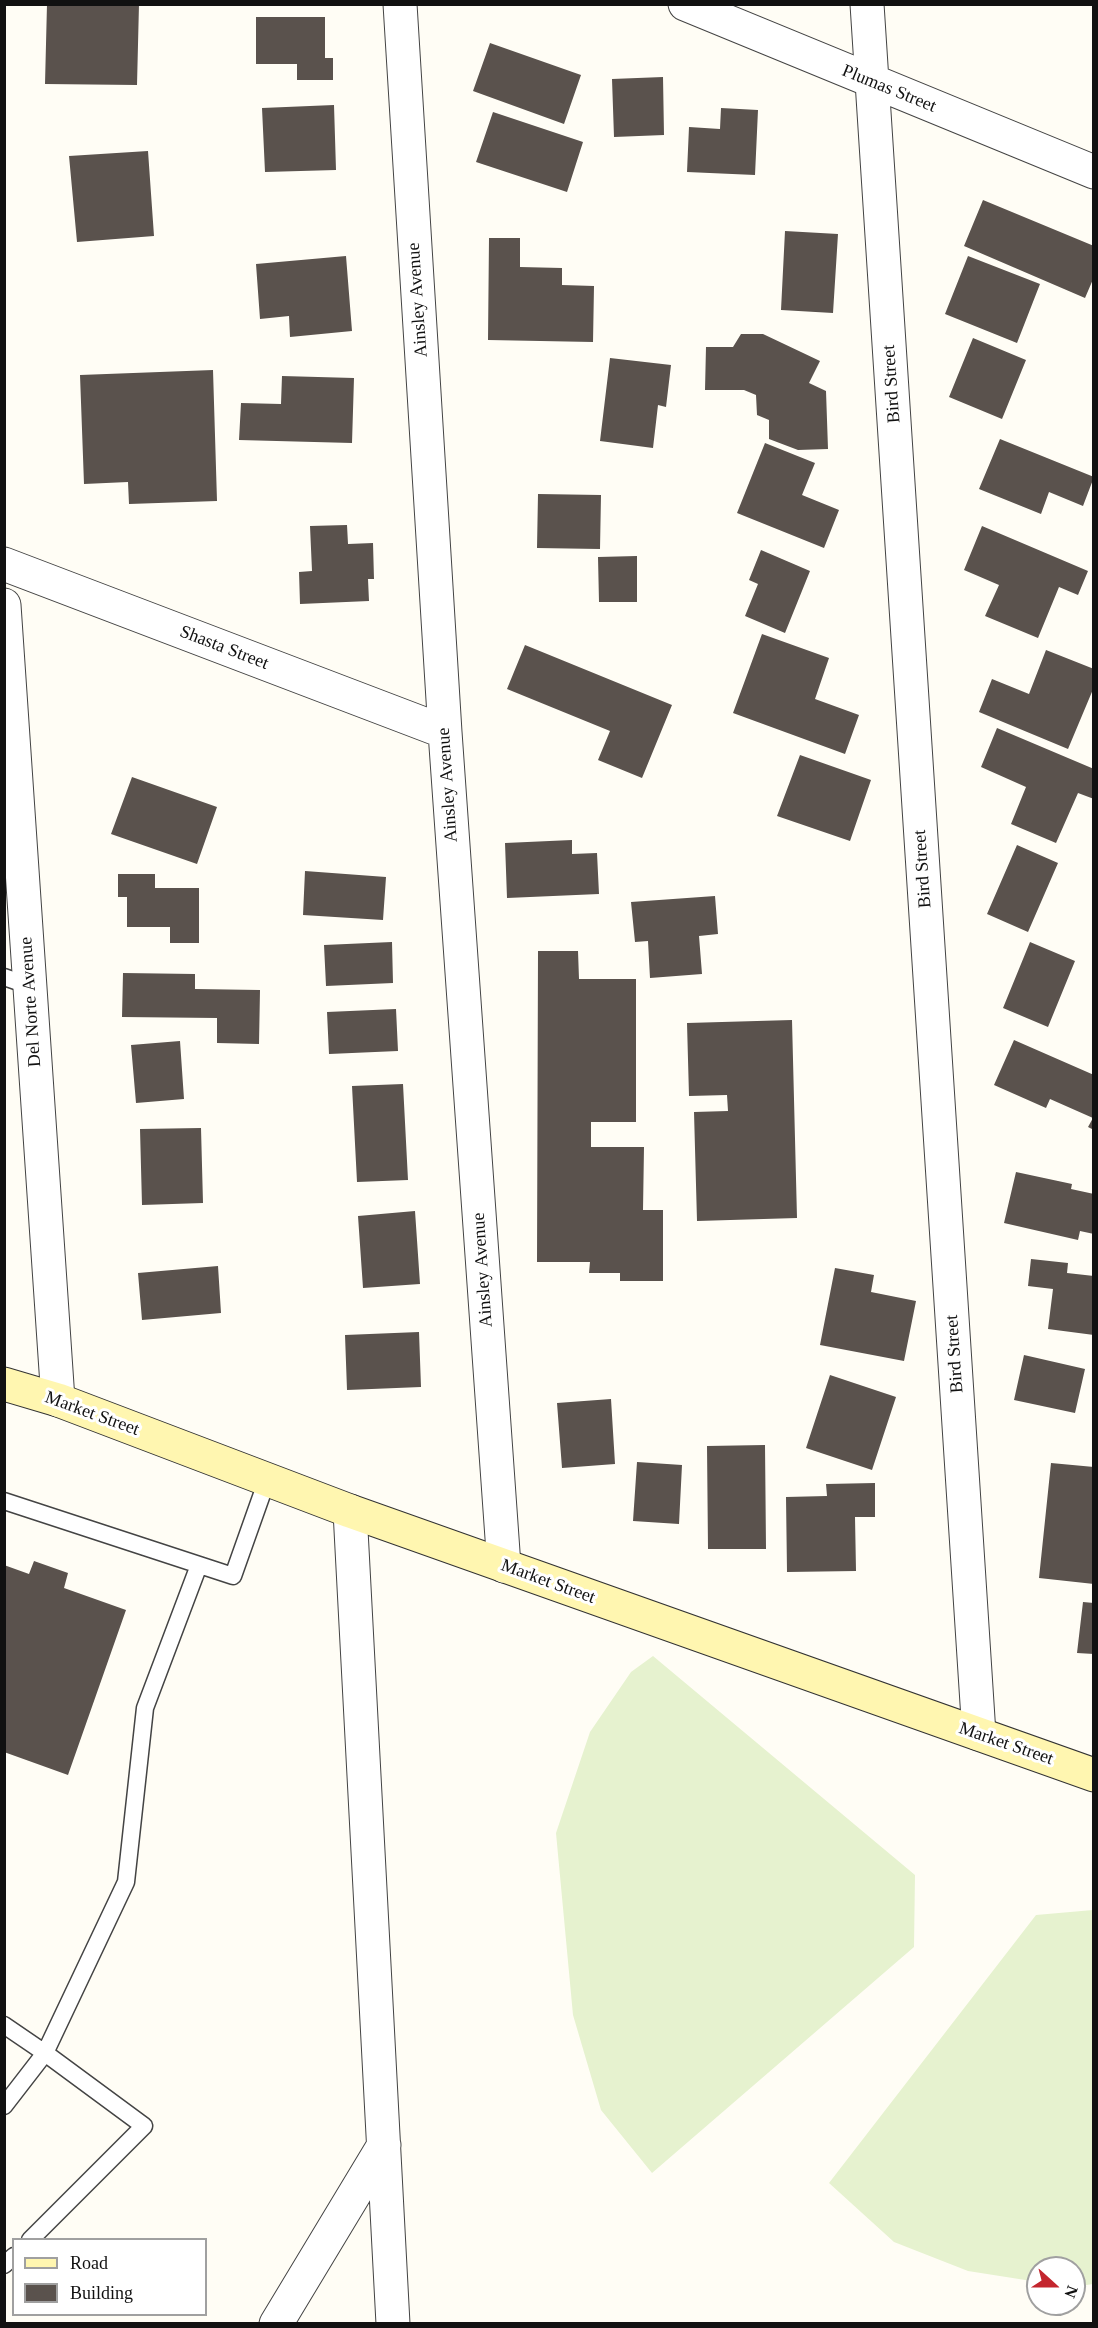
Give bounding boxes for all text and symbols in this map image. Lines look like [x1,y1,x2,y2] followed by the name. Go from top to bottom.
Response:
[839,60,939,118] street label: Plumas Street
[403,242,433,358] street label: Ainsley Avenue
[878,344,906,424] street label: Bird Street
[176,621,272,675] street label: Shasta Street
[433,727,463,843] street label: Ainsley Avenue
[909,829,937,909] street label: Bird Street
[16,936,46,1068] street label: Del Norte Avenue
[468,1212,498,1328] street label: Ainsley Avenue
[941,1314,969,1394] street label: Bird Street
[42,1387,142,1441] street label: Market Street
[498,1555,598,1609] street label: Market Street
[956,1718,1056,1770] street label: Market Street
[12,2238,207,2316] legend
[70,2253,108,2273] text: Road
[1026,2256,1086,2316] north arrow
[70,2283,133,2303] text: Building
[1061,2283,1081,2300] text: N

